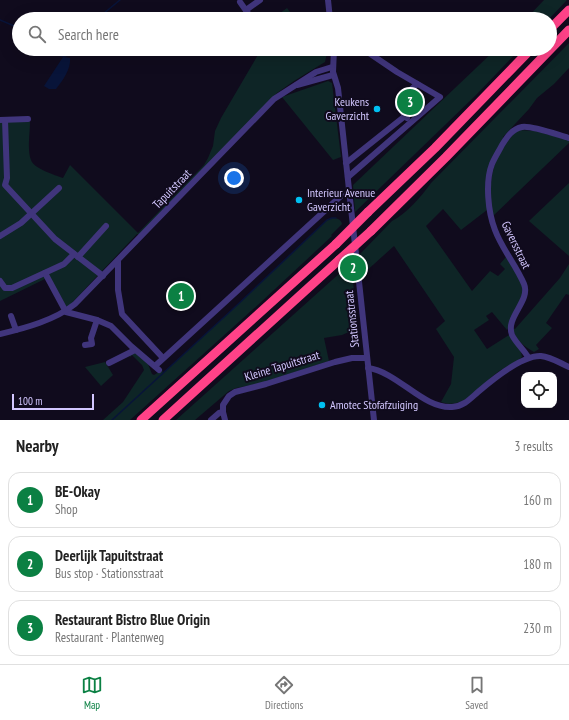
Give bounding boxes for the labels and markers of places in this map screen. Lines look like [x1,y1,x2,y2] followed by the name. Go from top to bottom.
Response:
[397,87,423,117] pin: 3
[326,94,370,123] place label: Keukens Gaverzicht
[372,104,382,114] marker: Keukens Gaverzicht
[307,185,375,214] place label: Interieur Avenue Gaverzicht
[294,195,304,205] marker: Interieur Avenue Gaverzicht
[340,253,366,283] pin: 2
[168,281,194,311] pin: 1
[330,397,418,412] place label: Amotec Stofafzuiging
[317,400,327,410] marker: Amotec Stofafzuiging

